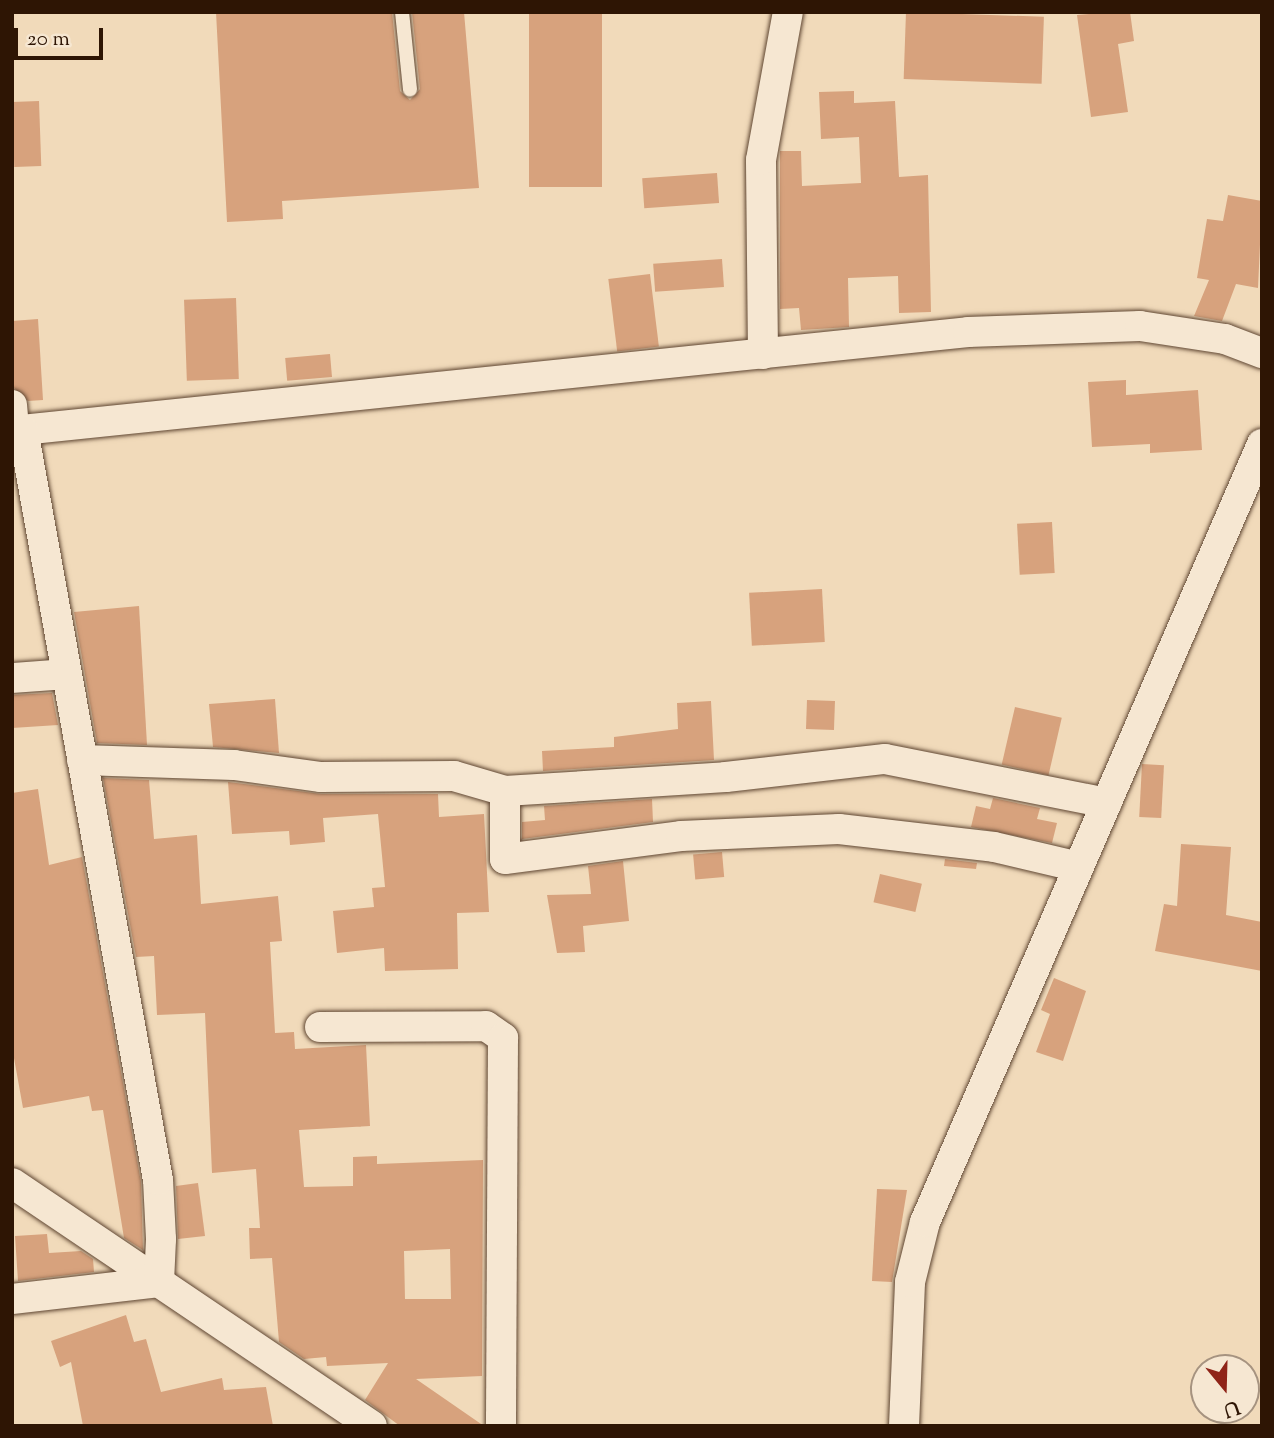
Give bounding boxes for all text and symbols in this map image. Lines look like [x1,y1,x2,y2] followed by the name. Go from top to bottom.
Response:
[18,14,107,58] scale bar
[27,25,70,55] text: 20 m
[1190,1354,1260,1424] north arrow
[1220,1392,1243,1423] text: U

